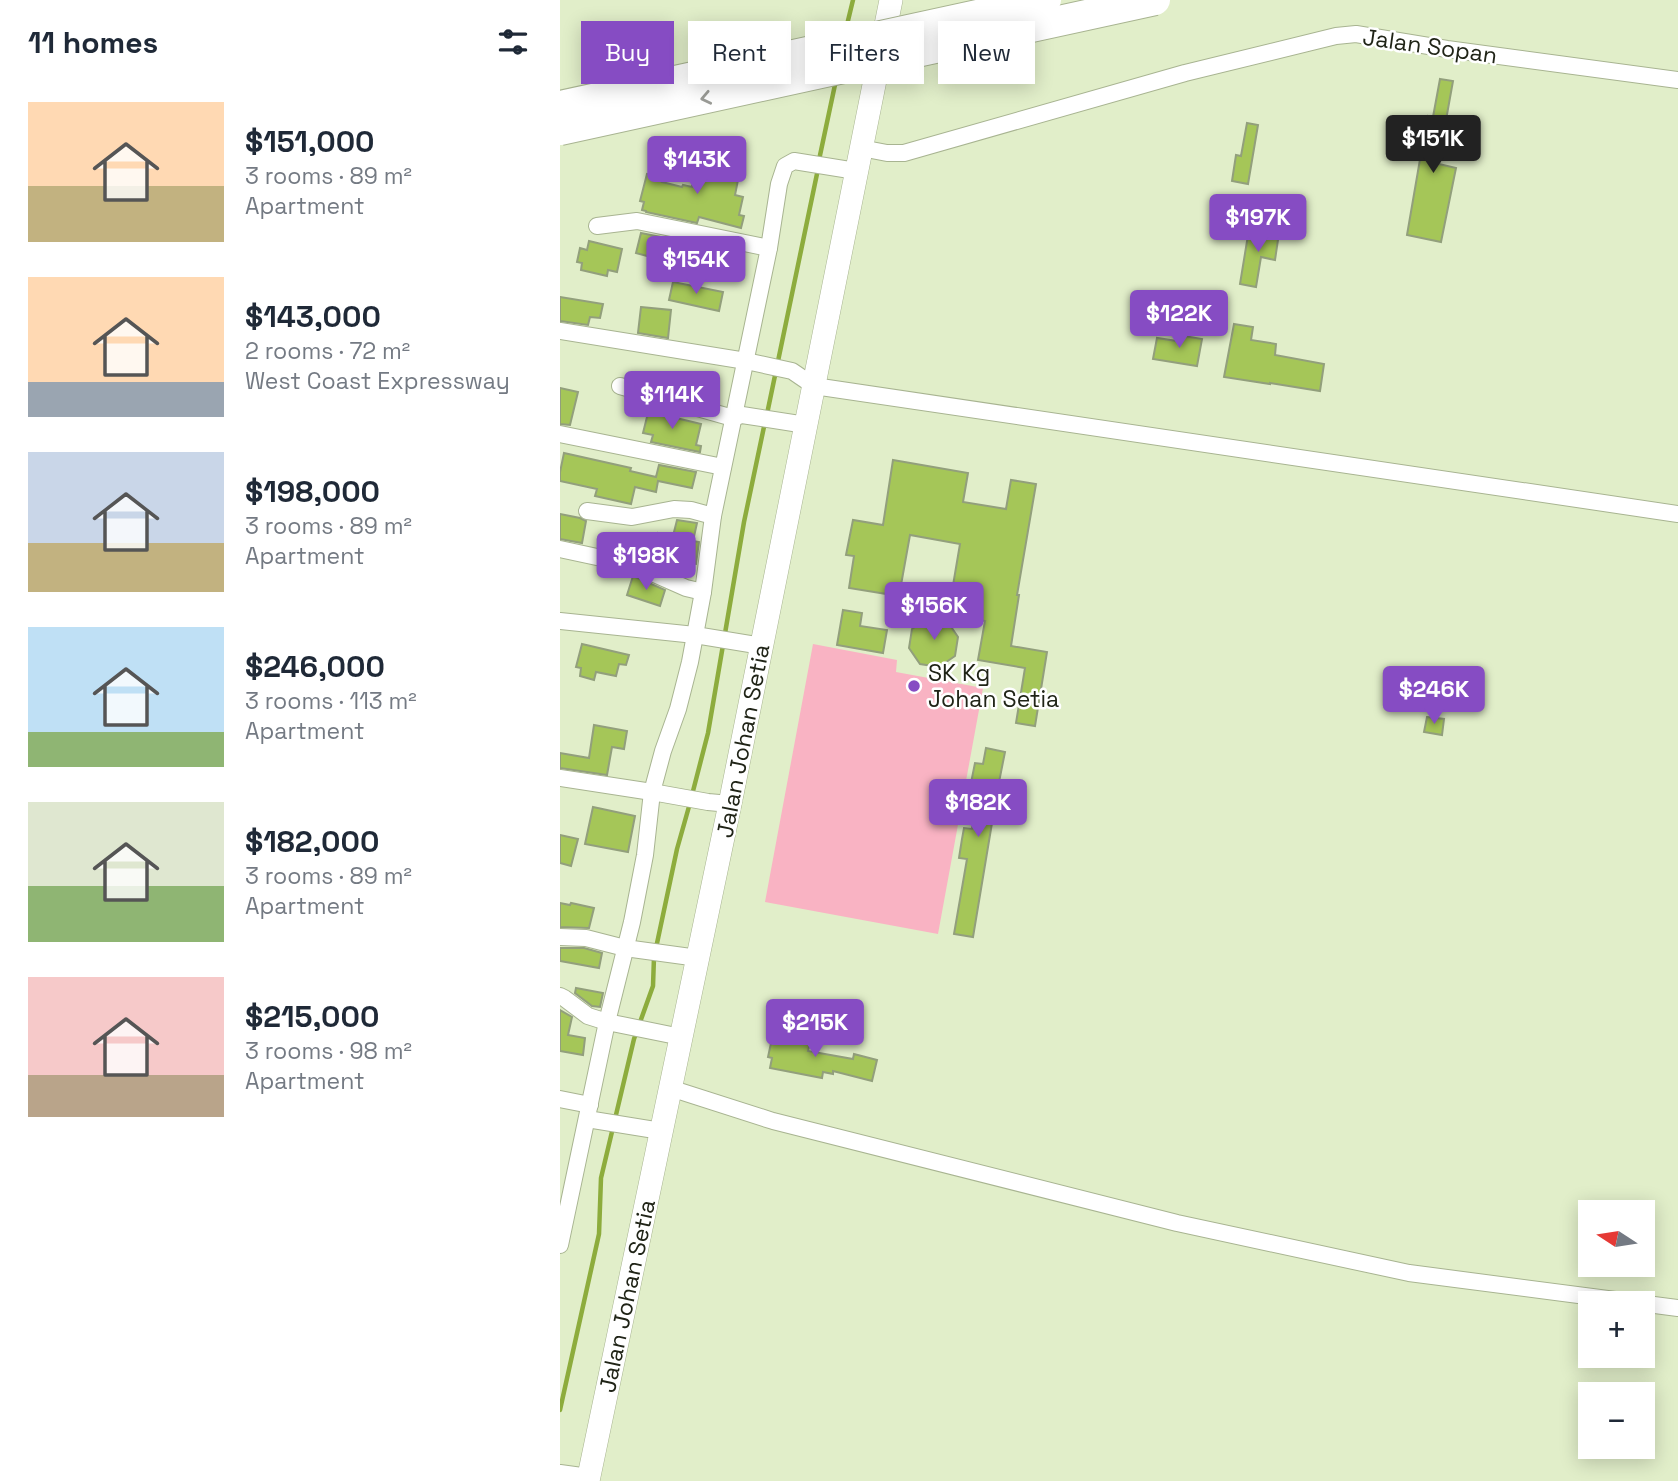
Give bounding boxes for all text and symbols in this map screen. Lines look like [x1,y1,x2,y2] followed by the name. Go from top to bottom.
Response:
[581,21,674,84] chip: Buy
[688,21,791,84] chip: Rent
[805,21,924,84] chip: Filters
[938,21,1035,84] chip: New
[1361,22,1499,70] street label: Jalan Sopan
[28,23,158,62] text: 11 homes
[494,23,532,61] icon: filters
[700,90,712,105] one-way arrow
[1384,116,1482,175] pin: $151K
[245,122,375,161] text: $151,000
[1402,123,1464,153] text: $151K
[84,130,168,214] icon: home
[648,136,746,196] pin: $143K
[663,144,731,174] text: $143K
[245,161,412,191] text: 3 rooms · 89 m²
[245,191,365,221] text: Apartment
[1209,194,1307,254] pin: $197K
[1225,202,1291,232] text: $197K
[647,236,745,296] pin: $154K
[662,244,730,274] text: $154K
[1130,290,1228,350] pin: $122K
[245,297,381,336] text: $143,000
[1146,298,1212,328] text: $122K
[84,305,168,389] icon: home
[245,336,410,366] text: 2 rooms · 72 m²
[245,366,510,396] text: West Coast Expressway
[623,372,721,431] pin: $114K
[640,379,704,409] text: $114K
[245,472,380,511] text: $198,000
[84,480,168,564] icon: home
[245,511,412,541] text: 3 rooms · 89 m²
[597,532,695,592] pin: $198K
[613,540,679,570] text: $198K
[245,541,365,571] text: Apartment
[885,582,983,642] pin: $156K
[901,590,967,620] text: $156K
[710,642,776,840] street label: Jalan Johan Setia
[245,647,385,686] text: $246,000
[84,655,168,739] icon: home
[928,658,1059,714] place label: SK Kg Johan Setia
[1385,666,1483,726] pin: $246K
[1399,674,1469,704] text: $246K
[906,678,922,694] marker: SK Kg Johan Setia
[245,686,417,716] text: 3 rooms · 113 m²
[245,716,365,746] text: Apartment
[929,780,1027,839] pin: $182K
[945,787,1011,817] text: $182K
[245,822,379,861] text: $182,000
[84,830,168,914] icon: home
[245,861,412,891] text: 3 rooms · 89 m²
[245,891,365,921] text: Apartment
[245,997,379,1036] text: $215,000
[766,1000,864,1059] pin: $215K
[84,1005,168,1089] icon: home
[782,1007,848,1037] text: $215K
[245,1036,412,1066] text: 3 rooms · 98 m²
[245,1066,365,1096] text: Apartment
[592,1197,662,1395] street label: Jalan Johan Setia
[1578,1200,1656,1278] north arrow
[1578,1200,1655,1459] map controls
[1578,1291,1655,1368] button: +
[1578,1382,1655,1459] button: −

